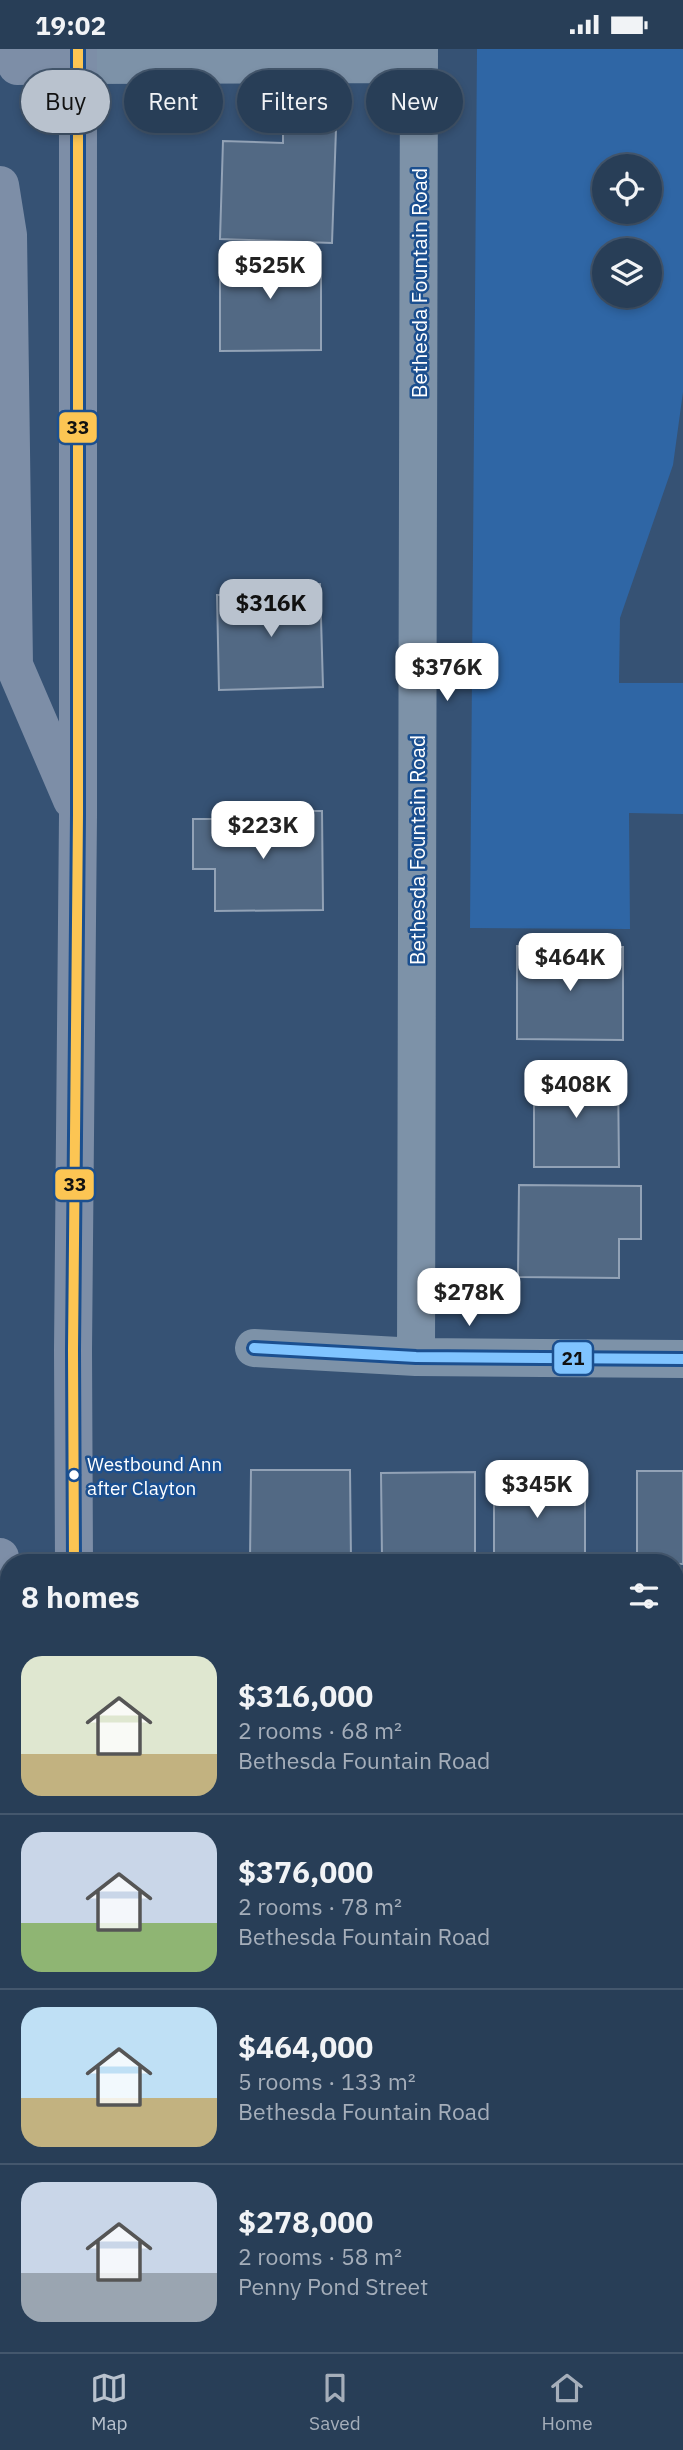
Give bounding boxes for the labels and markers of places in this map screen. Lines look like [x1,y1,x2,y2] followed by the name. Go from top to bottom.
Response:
[221,241,319,301] pin: $525K
[222,579,320,639] pin: $316K
[398,643,496,703] pin: $376K
[214,801,312,861] pin: $223K
[521,933,619,993] pin: $464K
[527,1061,625,1120] pin: $408K
[420,1269,518,1328] pin: $278K
[87,1452,222,1500] place label: Westbound Ann after Clayton
[488,1461,586,1520] pin: $345K
[67,1468,81,1482] marker: Westbound Ann after Clayton

